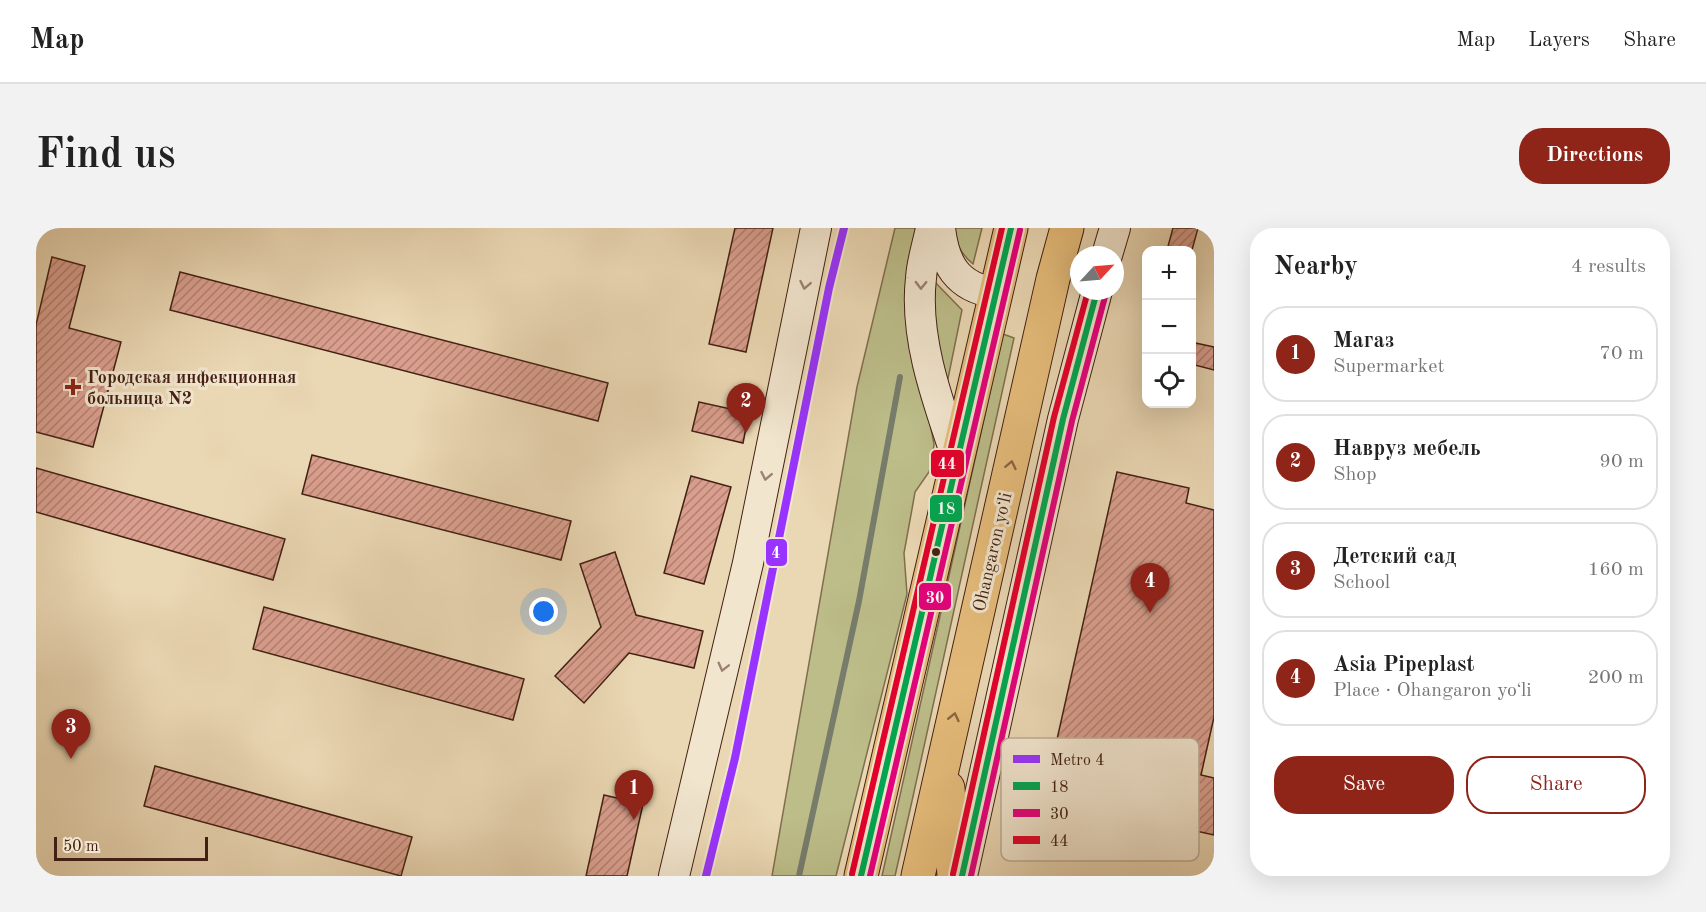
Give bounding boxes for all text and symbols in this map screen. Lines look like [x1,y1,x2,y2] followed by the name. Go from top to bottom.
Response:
[30,27,84,55] text: Map
[1456,30,1495,51] text: Map
[1528,30,1590,51] text: Layers
[1623,30,1676,51] text: Share
[1519,128,1670,184] button: Directions
[36,135,175,177] text: Find us
[1070,246,1124,300] north arrow
[1142,246,1196,408] map controls
[1142,246,1196,300] button: +
[1274,254,1358,280] text: Nearby
[1571,257,1646,277] text: 4 results
[799,280,812,290] one-way arrow
[915,281,927,290] one-way arrow
[1142,300,1196,354] button: −
[1333,330,1394,352] text: Магаз
[1290,344,1301,364] text: 1
[1599,344,1644,364] text: 70 m
[1142,354,1196,408] button: locate
[1333,357,1444,377] text: Supermarket
[87,369,296,408] place label: Городская инфекционная больница N2
[64,378,82,396] marker: Городская инфекционная больница N2
[726,384,766,433] pin: 2
[1333,438,1481,460] text: Навруз мебель
[930,449,965,478] line badge: 44
[1290,452,1301,472] text: 2
[1599,452,1644,472] text: 90 m
[938,457,956,473] text: 44
[1004,460,1017,470] one-way arrow
[1333,465,1377,485] text: Shop
[760,471,773,481] one-way arrow
[971,491,1015,613] street label: Ohangaron yoʻli
[929,494,963,523] line badge: 18
[937,502,955,518] text: 18
[765,538,788,567] line badge: 4
[771,546,781,562] text: 4
[930,546,942,558] unlabelled marker
[1333,546,1456,568] text: Детский сад
[1290,560,1301,580] text: 3
[1588,560,1644,580] text: 160 m
[1130,564,1170,613] pin: 4
[1333,573,1390,593] text: School
[918,582,952,611] line badge: 30
[926,591,944,607] text: 30
[529,597,558,626] your location
[1333,654,1475,676] text: Asia Pipeplast
[717,661,730,671] one-way arrow
[1290,668,1301,688] text: 4
[1588,668,1644,688] text: 200 m
[1333,681,1532,701] text: Place · Ohangaron yoʻli
[51,710,90,759] pin: 3
[947,712,960,722] one-way arrow
[1001,738,1199,861] legend
[1050,753,1105,769] text: Metro 4
[1274,756,1454,814] button: Save
[1466,756,1646,814] button: Share
[614,770,654,820] pin: 1
[1050,780,1069,796] text: 18
[1050,807,1069,823] text: 30
[54,834,208,862] scale bar
[1050,834,1069,850] text: 44
[63,839,99,855] text: 50 m

